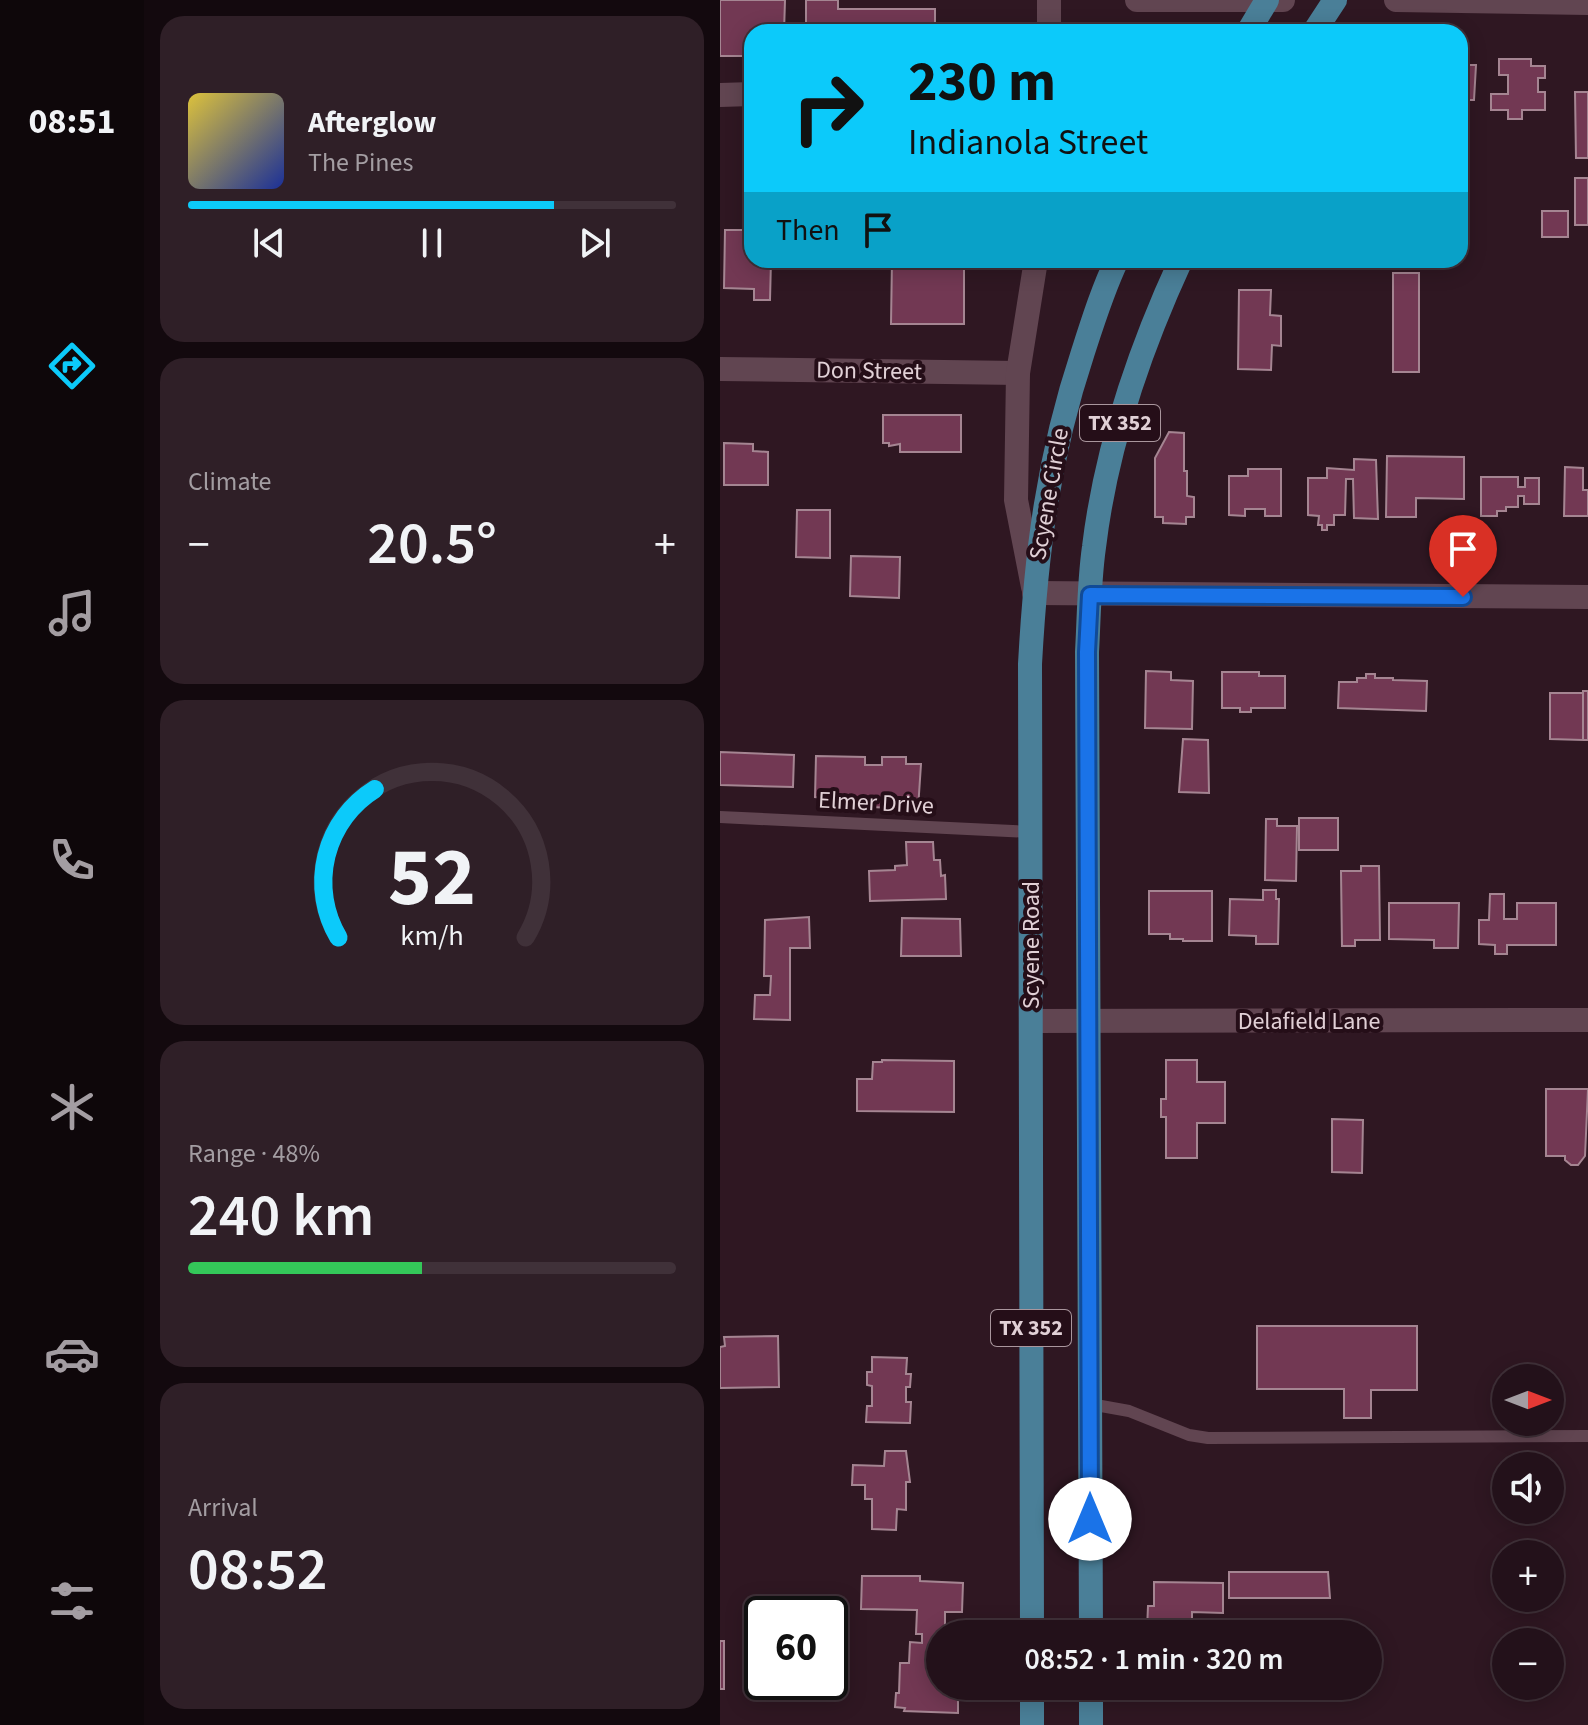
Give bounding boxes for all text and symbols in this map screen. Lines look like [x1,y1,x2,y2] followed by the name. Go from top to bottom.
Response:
[908,43,1056,122] text: 230 m
[776,56,880,160] icon: right
[29,96,115,147] text: 08:51
[308,101,436,144] text: Afterglow
[908,117,1148,168] text: Indianola Street
[308,144,413,181] text: The Pines
[856,208,900,252] icon: arrive
[776,209,840,252] text: Then
[247,221,291,265] icon: previous
[410,221,454,265] icon: pause
[573,221,617,265] icon: next
[44,338,100,394] icon: directions
[816,353,922,389] street label: Don Street
[1080,405,1160,441] road number: TX 352
[1020,425,1078,563] street label: Scyene Circle
[188,463,272,500] text: Climate
[367,502,497,587] text: 20.5°
[188,514,210,577] text: −
[654,514,676,577] text: +
[1429,515,1497,597] pin
[1441,527,1485,571] icon: arrive
[44,585,100,641] icon: music
[817,782,935,824] street label: Elmer Drive
[388,819,476,937] text: 52
[44,832,100,888] icon: phone
[1014,881,1049,1009] street label: Scyene Road
[400,917,464,957] text: km/h
[1238,1004,1380,1039] street label: Delafield Lane
[44,1079,100,1135] icon: climate
[188,1135,320,1172] text: Range · 48%
[188,1174,374,1259] text: 240 km
[991,1310,1071,1346] road number: TX 352
[44,1326,100,1382] icon: car
[1492,1364,1564,1436] north arrow
[1492,1364,1564,1700] map controls
[1492,1452,1564,1524] button: sound
[1048,1477,1132,1561] position arrow
[188,1489,258,1526] text: Arrival
[188,1528,328,1613] text: 08:52
[1492,1540,1564,1612] button: +
[44,1573,100,1629] icon: filters
[744,1596,848,1700] speed limit sign: 60
[1492,1628,1564,1700] button: −
[1024,1638,1284,1681] text: 08:52 · 1 min · 320 m

